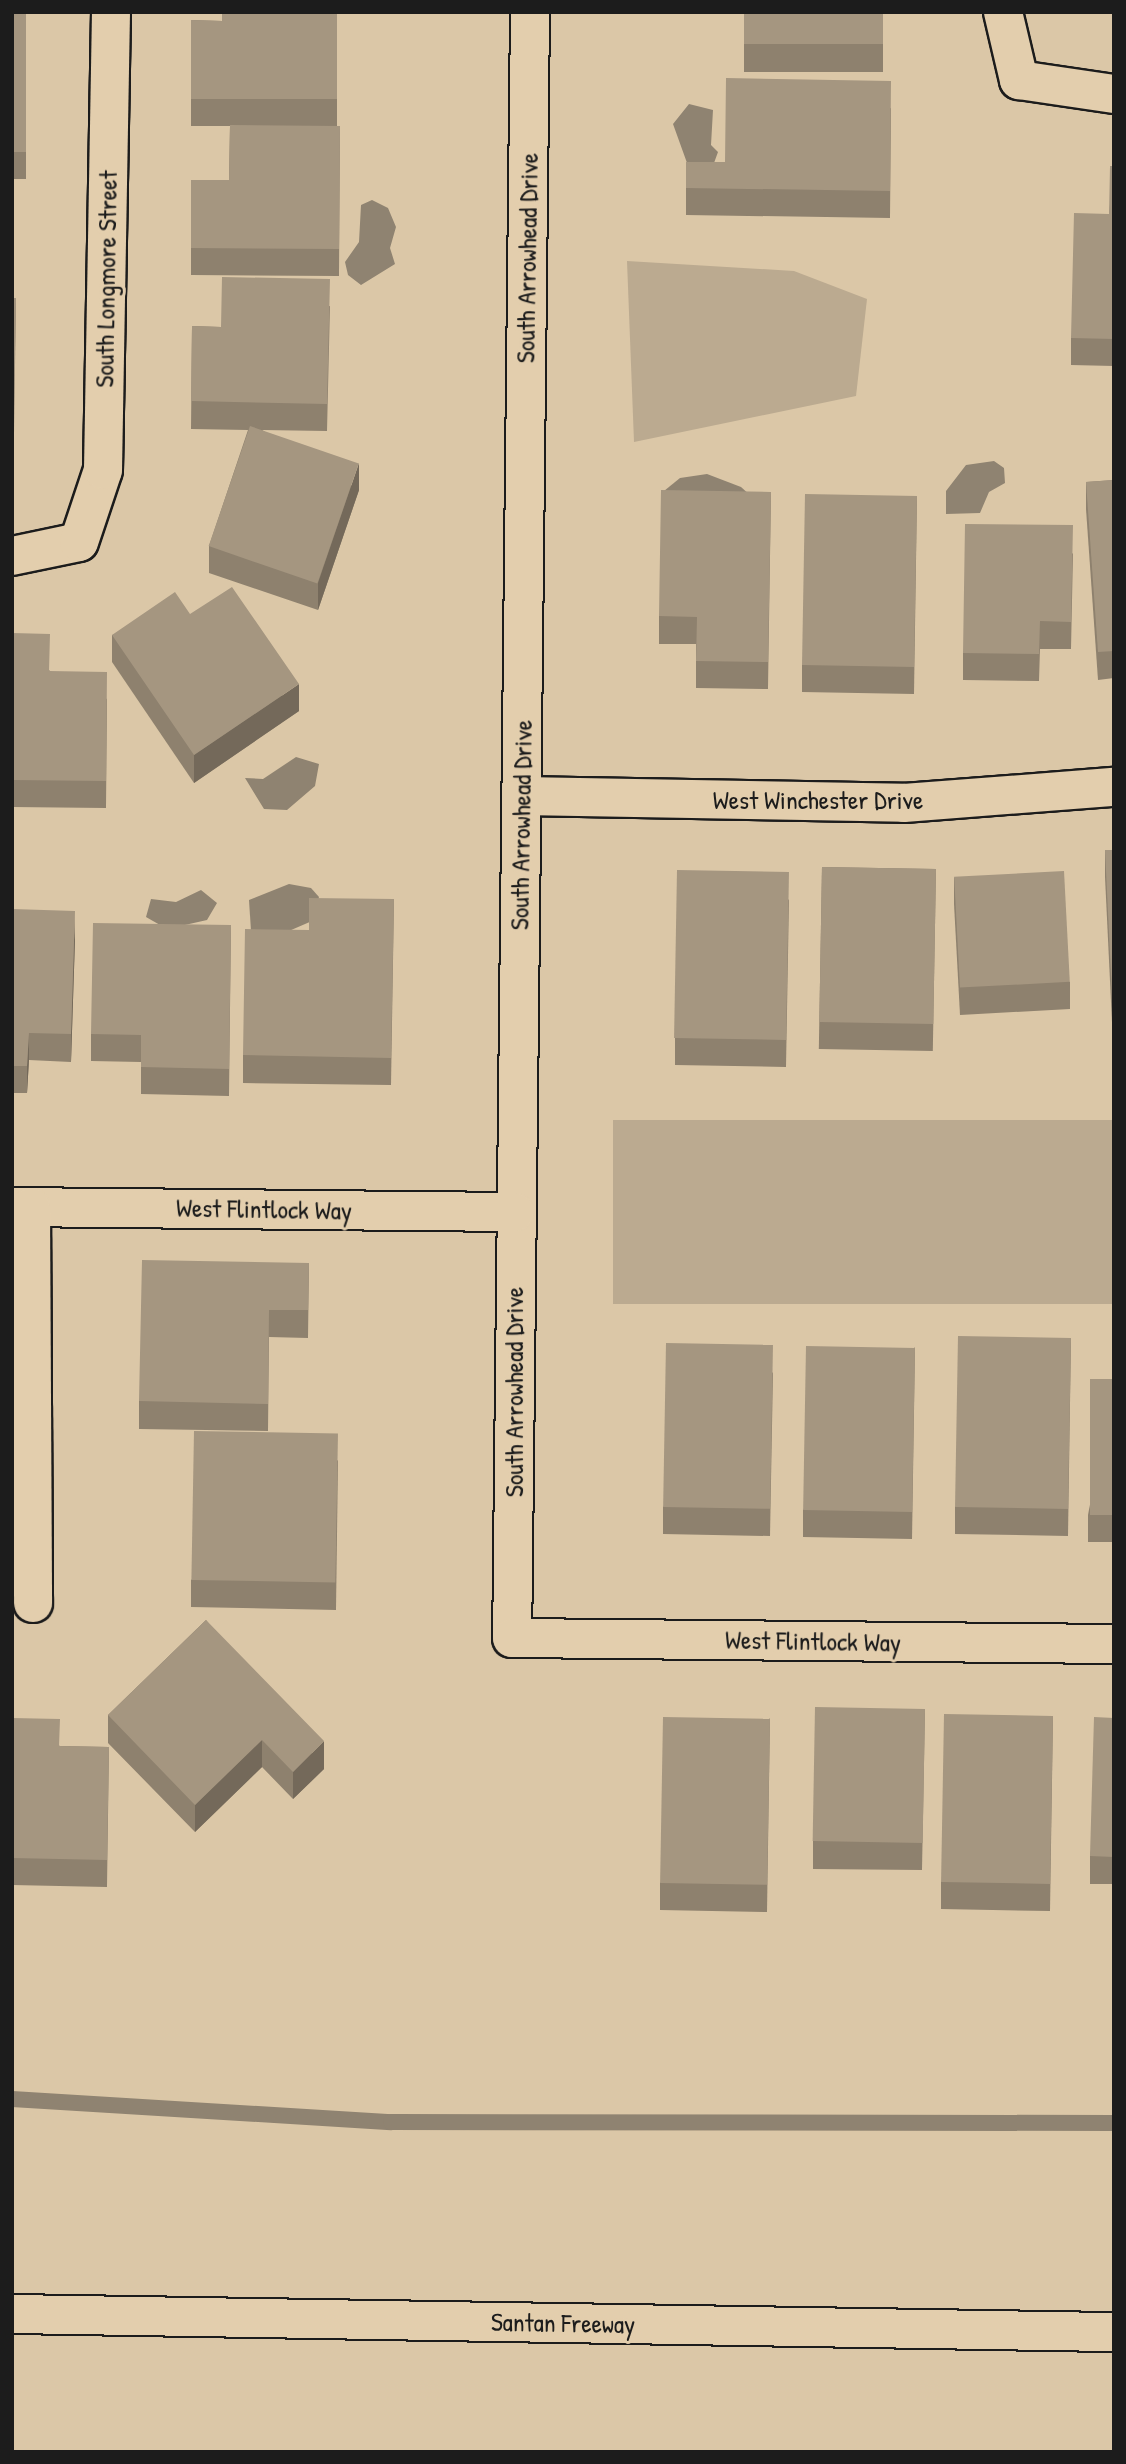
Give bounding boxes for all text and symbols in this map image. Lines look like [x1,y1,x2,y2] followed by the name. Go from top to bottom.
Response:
[510,153,544,363] street label: South Arrowhead Drive
[89,170,123,388] street label: South Longmore Street
[504,720,538,930] street label: South Arrowhead Drive
[713,784,923,816] street label: West Winchester Drive
[176,1192,352,1226] street label: West Flintlock Way
[498,1287,530,1497] street label: South Arrowhead Drive
[725,1624,901,1658] street label: West Flintlock Way
[491,2306,635,2340] street label: Santan Freeway

